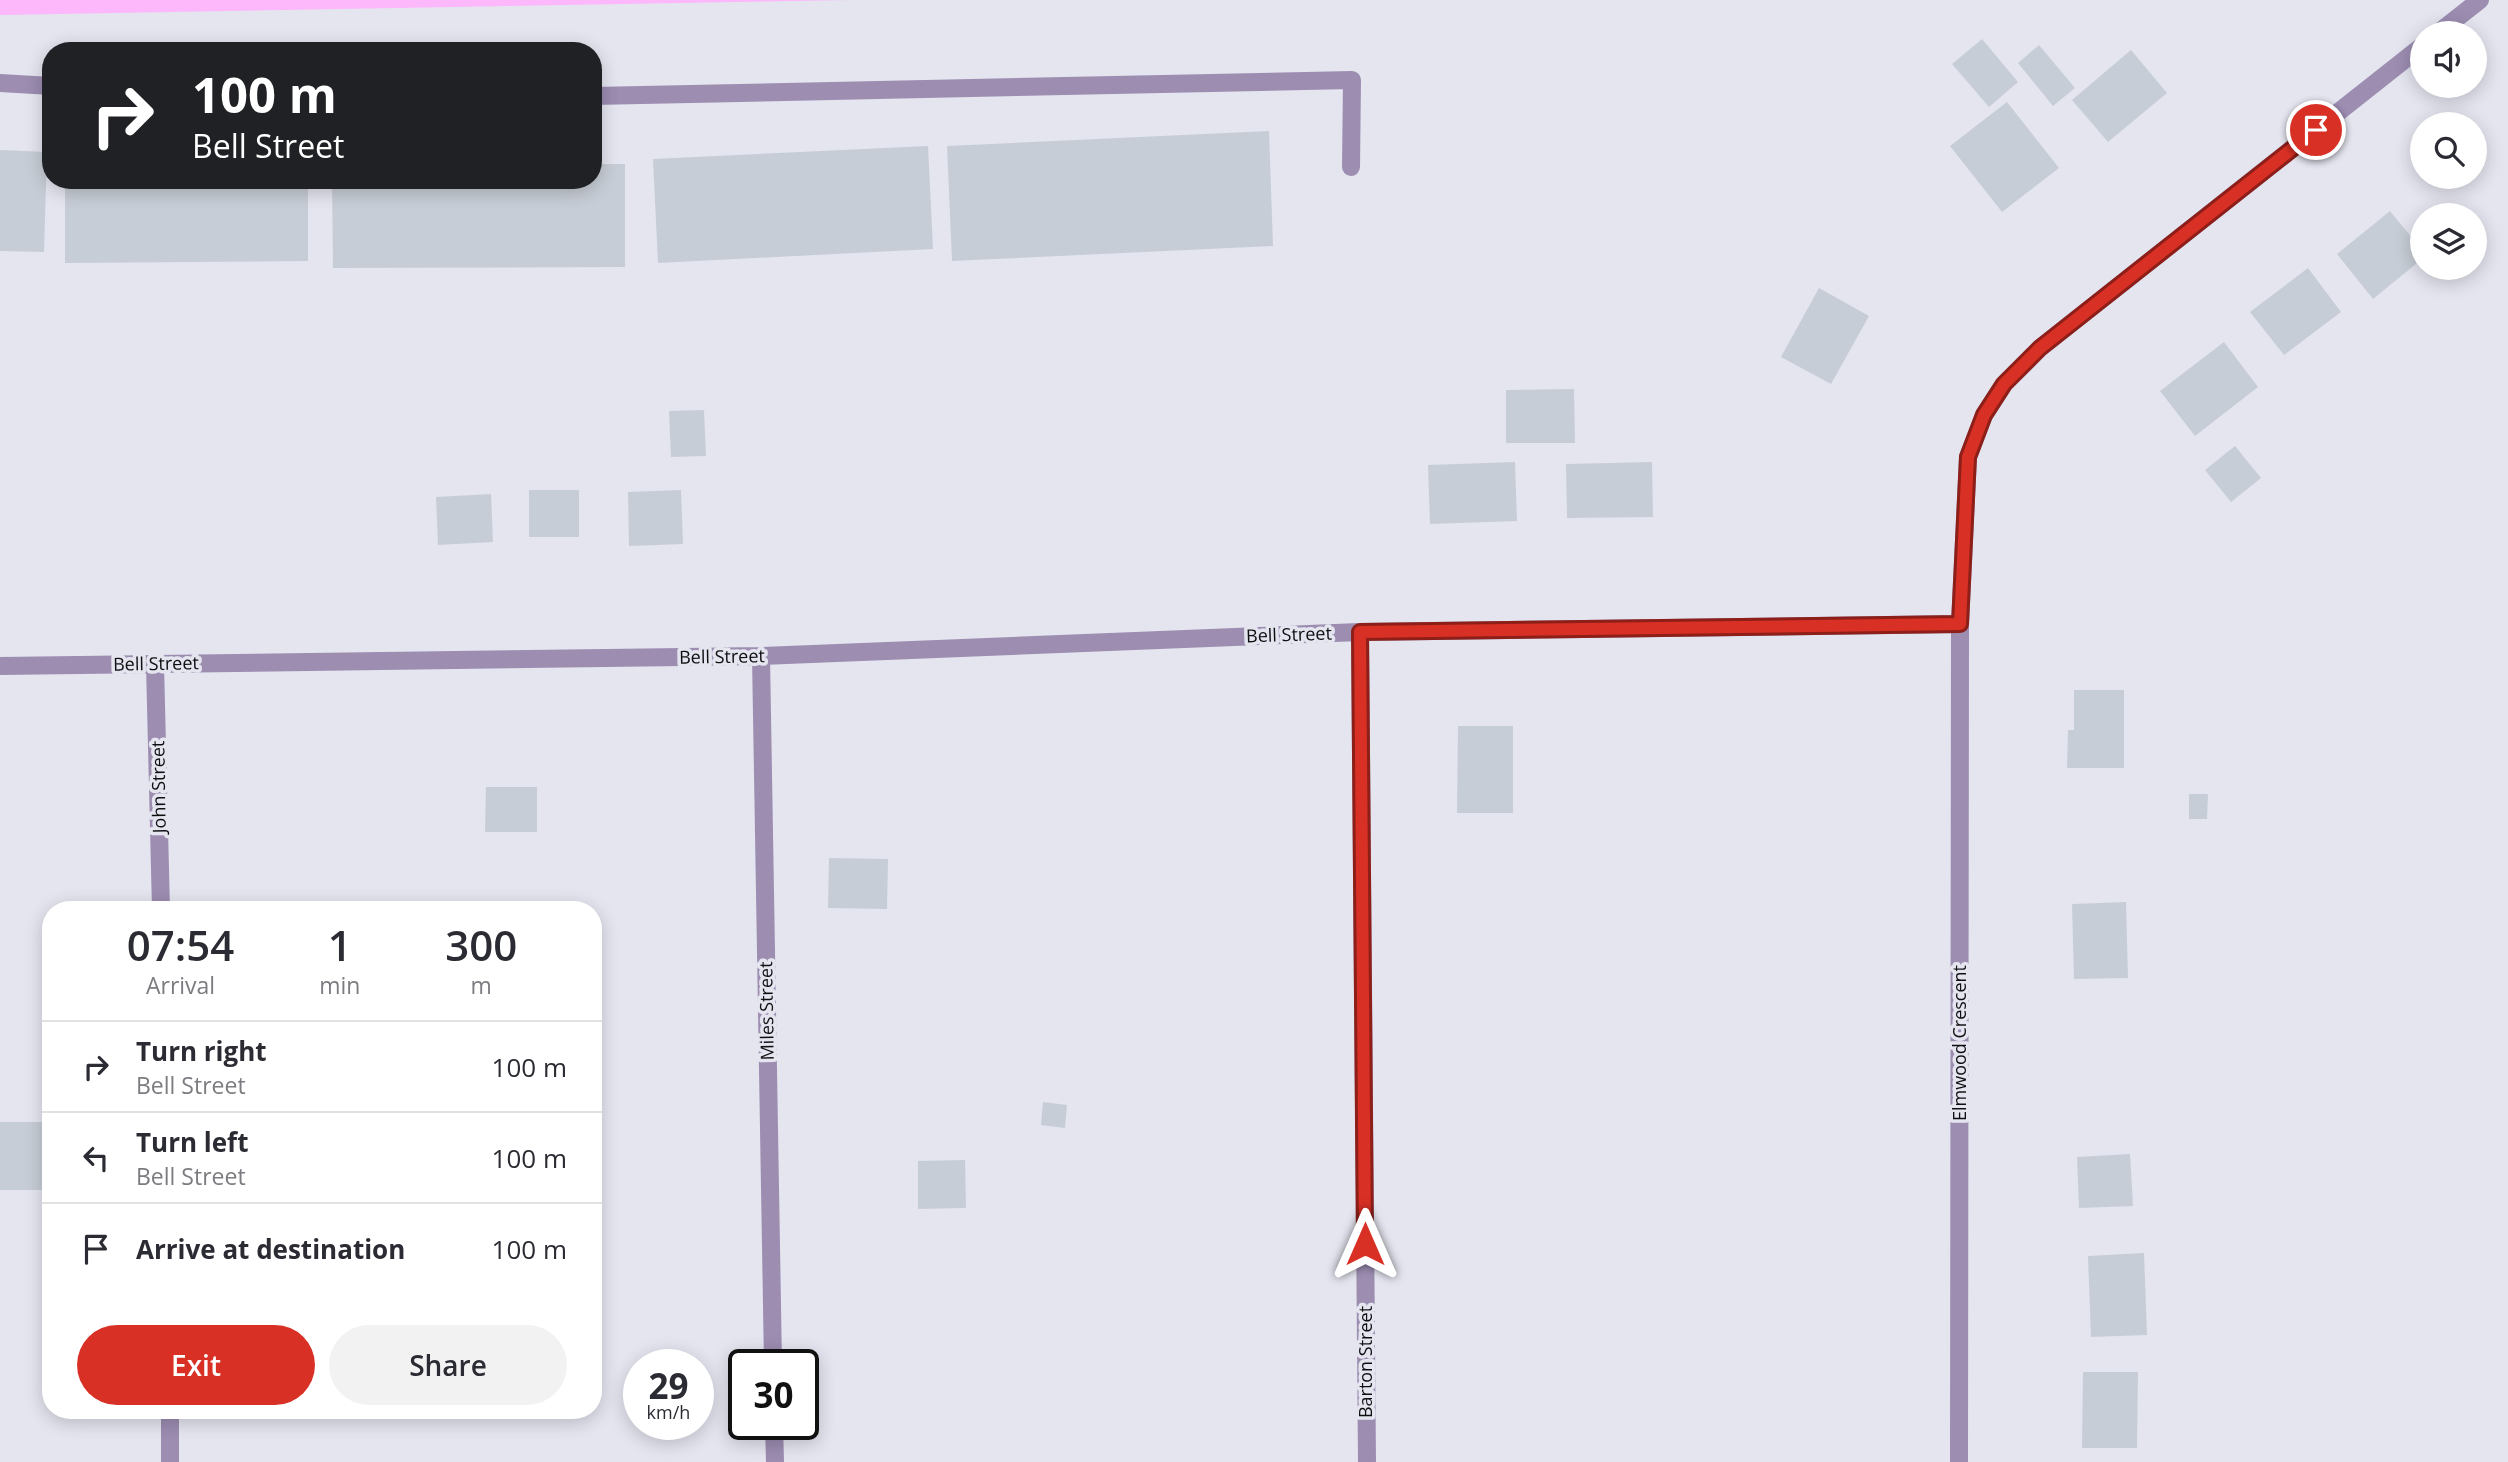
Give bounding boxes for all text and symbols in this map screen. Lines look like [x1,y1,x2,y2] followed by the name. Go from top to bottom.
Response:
[2410,21,2487,280] map controls
[2410,21,2487,98] button: sound
[192,61,337,127] text: 100 m
[77,70,168,161] icon: right
[2286,100,2346,160] pin
[2297,111,2335,149] icon: arrive
[2410,112,2487,189] button: search
[192,124,344,167] text: Bell Street
[2410,203,2487,280] button: layers
[1246,621,1332,647] street label: Bell Street
[679,643,765,669] street label: Bell Street
[113,650,199,676] street label: Bell Street
[145,740,171,836] street label: John Street
[127,916,234,973] text: 07:54
[328,916,352,973] text: 1
[445,916,517,973] text: 300
[753,961,779,1061] street label: Miles Street
[1947,965,1971,1121] street label: Elmwood Crescent
[146,969,215,1001] text: Arrival
[319,969,360,1001] text: min
[471,969,492,1001] text: m
[136,1033,267,1069] text: Turn right
[77,1048,115,1086] icon: right
[492,1049,567,1085] text: 100 m
[136,1069,246,1101] text: Bell Street
[136,1124,248,1160] text: Turn left
[77,1139,115,1177] icon: left
[492,1140,567,1176] text: 100 m
[136,1160,246,1192] text: Bell Street
[1328,1207,1402,1281] position arrow
[77,1230,115,1268] icon: arrive
[136,1231,405,1267] text: Arrive at destination
[492,1231,567,1267] text: 100 m
[1353,1306,1377,1418] street label: Barton Street
[77,1325,315,1405] button: Exit
[329,1325,567,1405] button: Share
[728,1349,819,1440] speed limit sign: 30
[648,1362,689,1409] text: 29
[647,1400,690,1424] text: km/h

